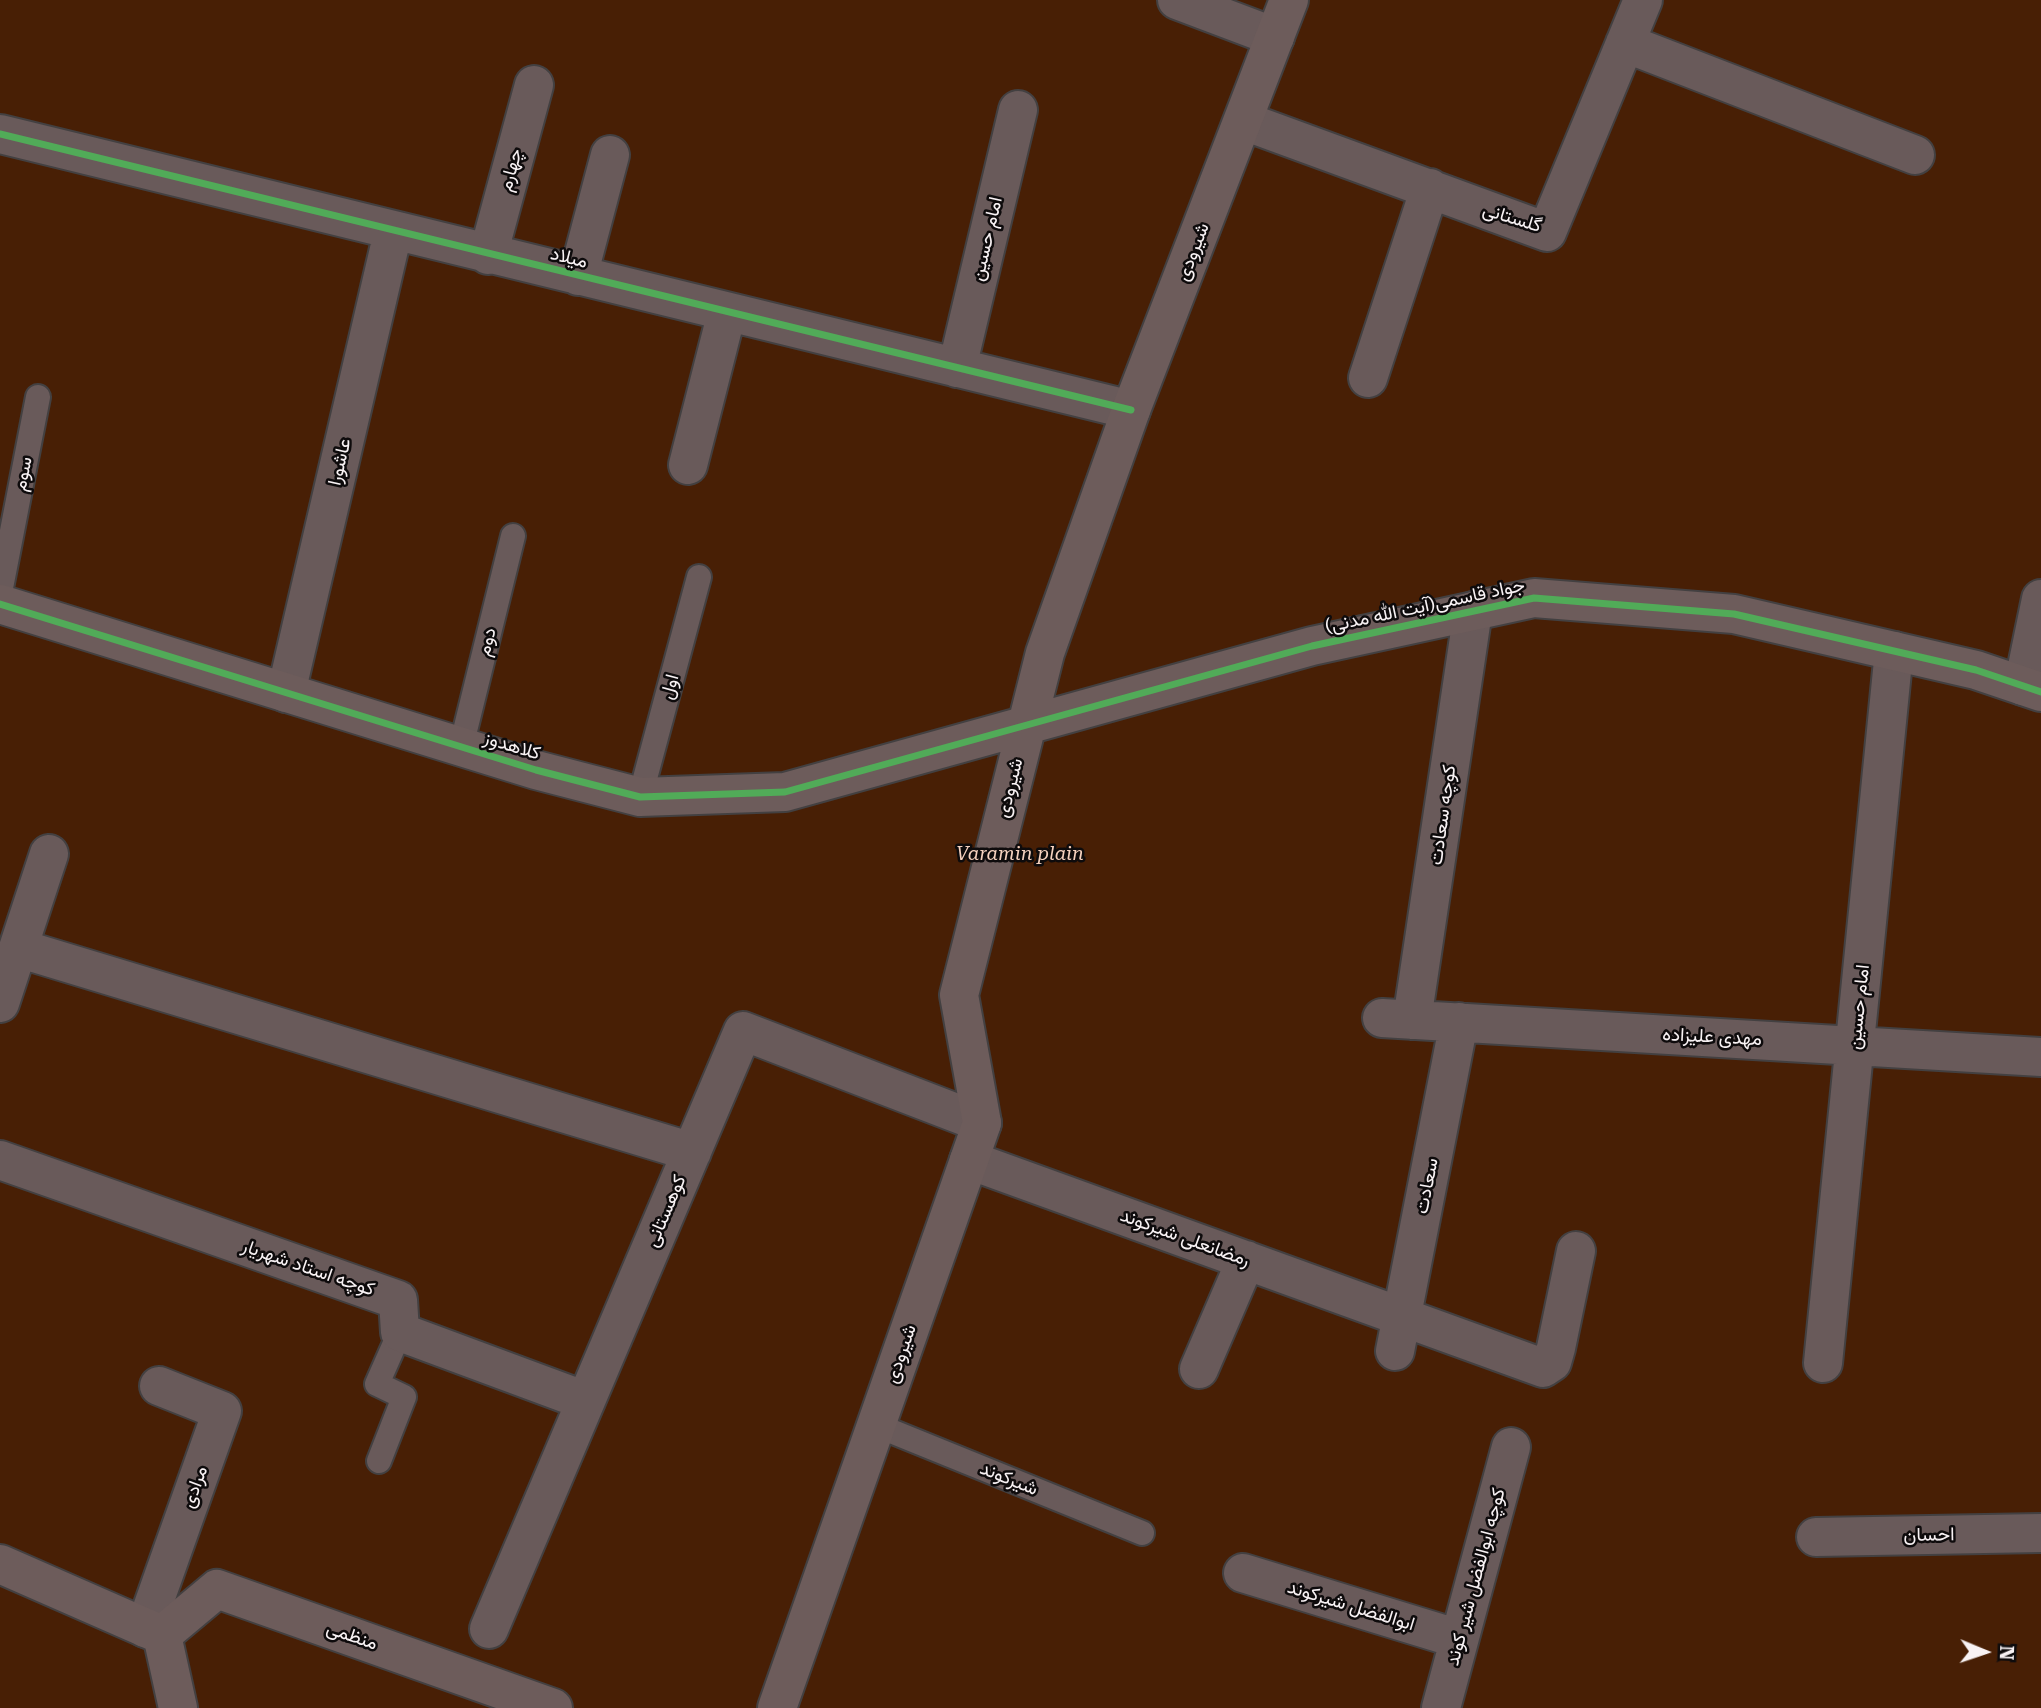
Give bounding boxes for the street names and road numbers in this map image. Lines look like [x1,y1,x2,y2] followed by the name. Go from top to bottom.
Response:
[494,146,528,194] street label: چهارم
[966,195,1008,283] street label: امام حسین
[1480,198,1544,238] street label: گلستانی
[1172,220,1214,284] street label: شیرودی
[548,242,590,274] street label: میلاد
[324,436,356,488] street label: عاشورا
[8,455,38,493] street label: سوم
[1323,574,1527,638] street label: جواد قاسمی(آیت الله مدنی)
[472,625,502,659] street label: دوم
[656,672,684,702] street label: اول
[481,727,543,765] street label: کلاهدوز
[992,756,1028,820] street label: شیرودی
[1425,763,1461,867] street label: کوچه سعادت
[1843,963,1875,1051] street label: امام حسین
[1662,1023,1762,1051] street label: مهدی علیزاده
[1410,1156,1444,1216] street label: سعادت
[641,1172,691,1250] street label: کوهستانی
[1117,1204,1253,1272] street label: رمضانعلی شیرکوند
[239,1235,377,1301] street label: کوچه استاد شهریار
[880,1322,922,1386] street label: شیرودی
[977,1457,1041,1501] street label: شیرکوند
[177,1463,213,1511] street label: مرادی
[1441,1486,1511,1668] street label: کوچه ابوالفضل شیر کوند
[1903,1523,1955,1547] street label: احسان
[1284,1576,1418,1636] street label: ابوالفضل شیرکوند
[323,1617,381,1655] street label: منظمی

